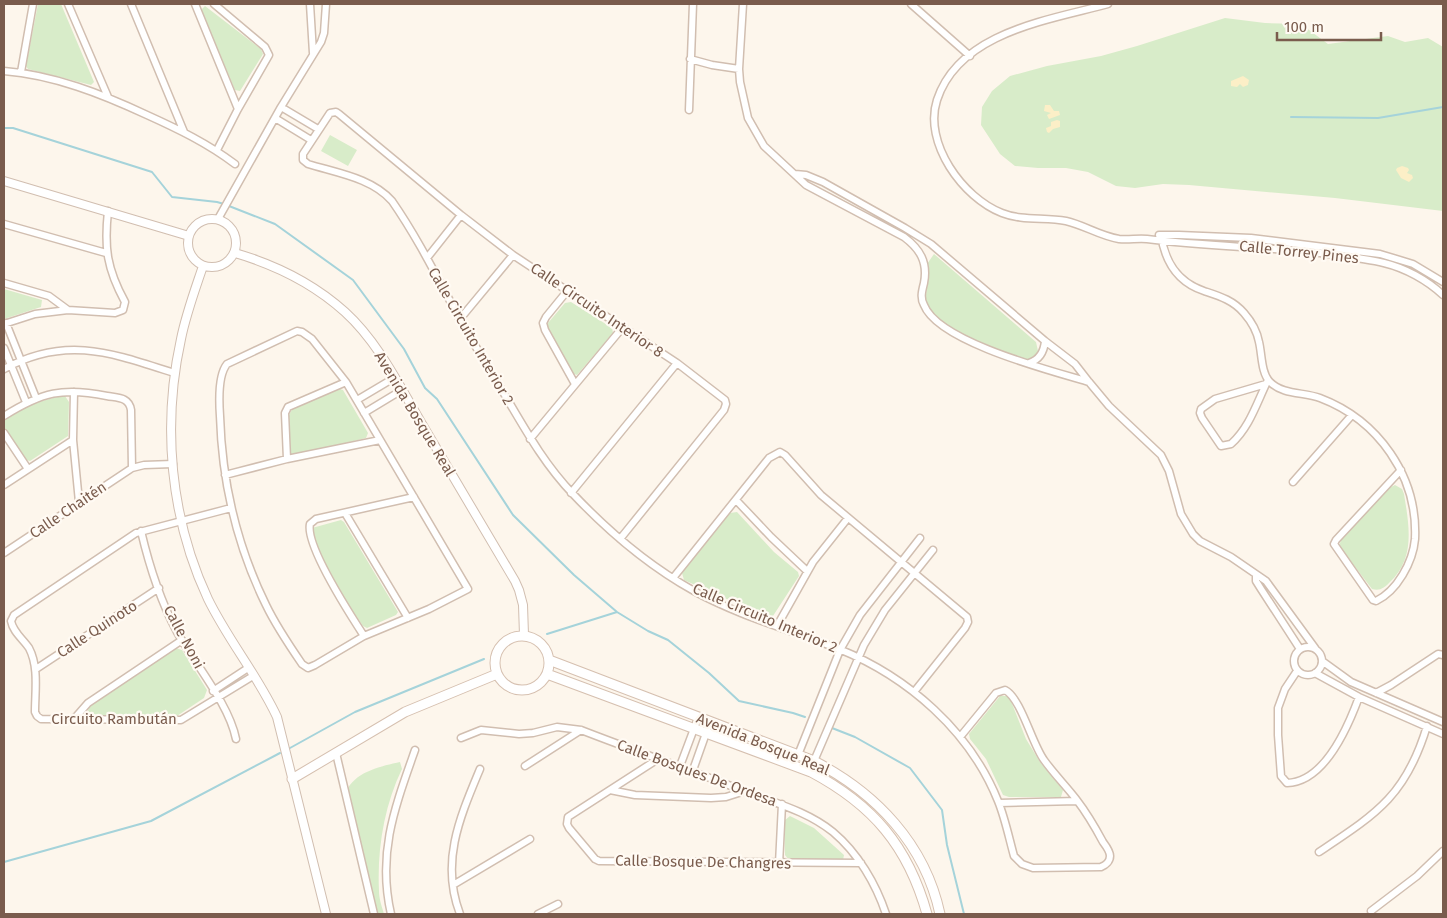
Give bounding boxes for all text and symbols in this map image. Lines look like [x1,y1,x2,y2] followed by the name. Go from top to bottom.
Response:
[1277,10,1381,42] scale bar
[1284,18,1324,36] text: 100 m
[1238,237,1360,267] street label: Calle Torrey Pines
[527,259,667,361] street label: Calle Circuito Interior 8
[424,264,518,408] street label: Calle Circuito Interior 2
[371,348,460,480] street label: Avenida Bosque Real
[26,478,110,542] street label: Calle Chaitén
[690,579,840,657] street label: Calle Circuito Interior 2
[54,596,140,662] street label: Calle Quinoto
[160,602,208,672] street label: Calle Noni
[694,709,833,779] street label: Avenida Bosque Real
[51,710,177,728] street label: Circuito Rambután
[615,736,779,810] street label: Calle Bosques De Ordesa
[615,851,791,873] street label: Calle Bosque De Changres

